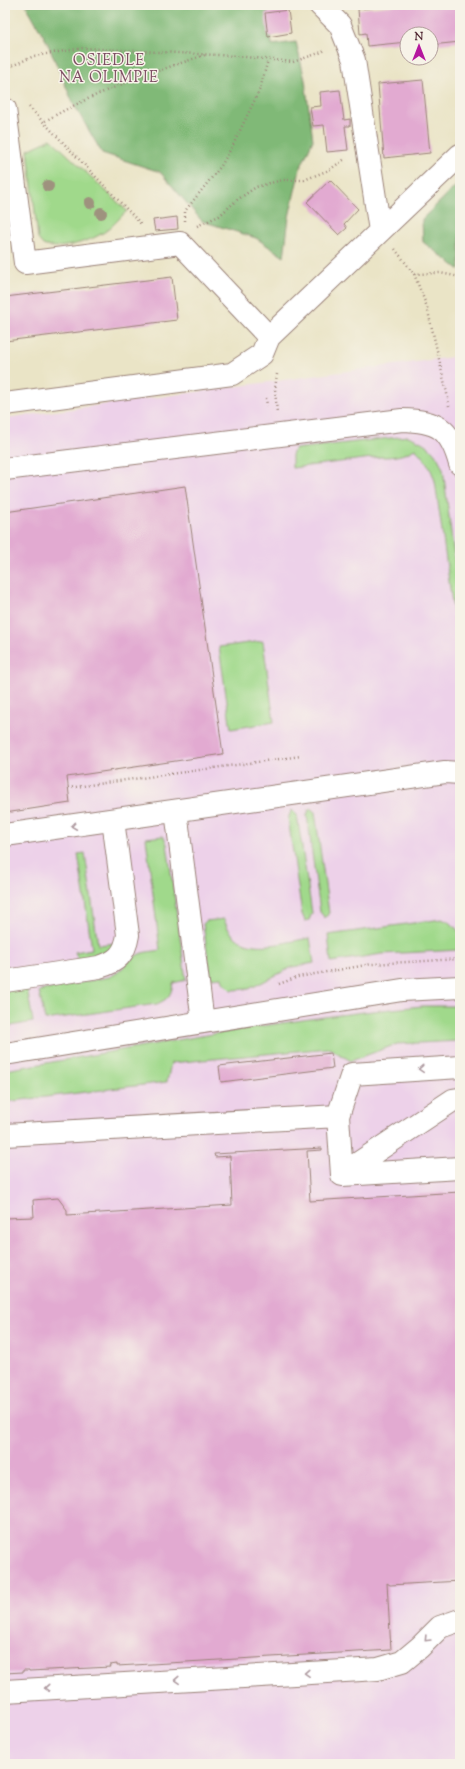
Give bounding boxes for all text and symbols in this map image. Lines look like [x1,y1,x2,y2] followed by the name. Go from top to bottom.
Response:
[399,26,439,66] north arrow
[414,29,424,45] text: N
[59,51,159,89] district label: OSIEDLE NA OLIMPIE
[71,821,77,830] one-way arrow
[418,1065,424,1074] one-way arrow
[424,1634,432,1642] one-way arrow
[304,1668,310,1677] one-way arrow
[174,1676,180,1685] one-way arrow
[44,1683,50,1692] one-way arrow

